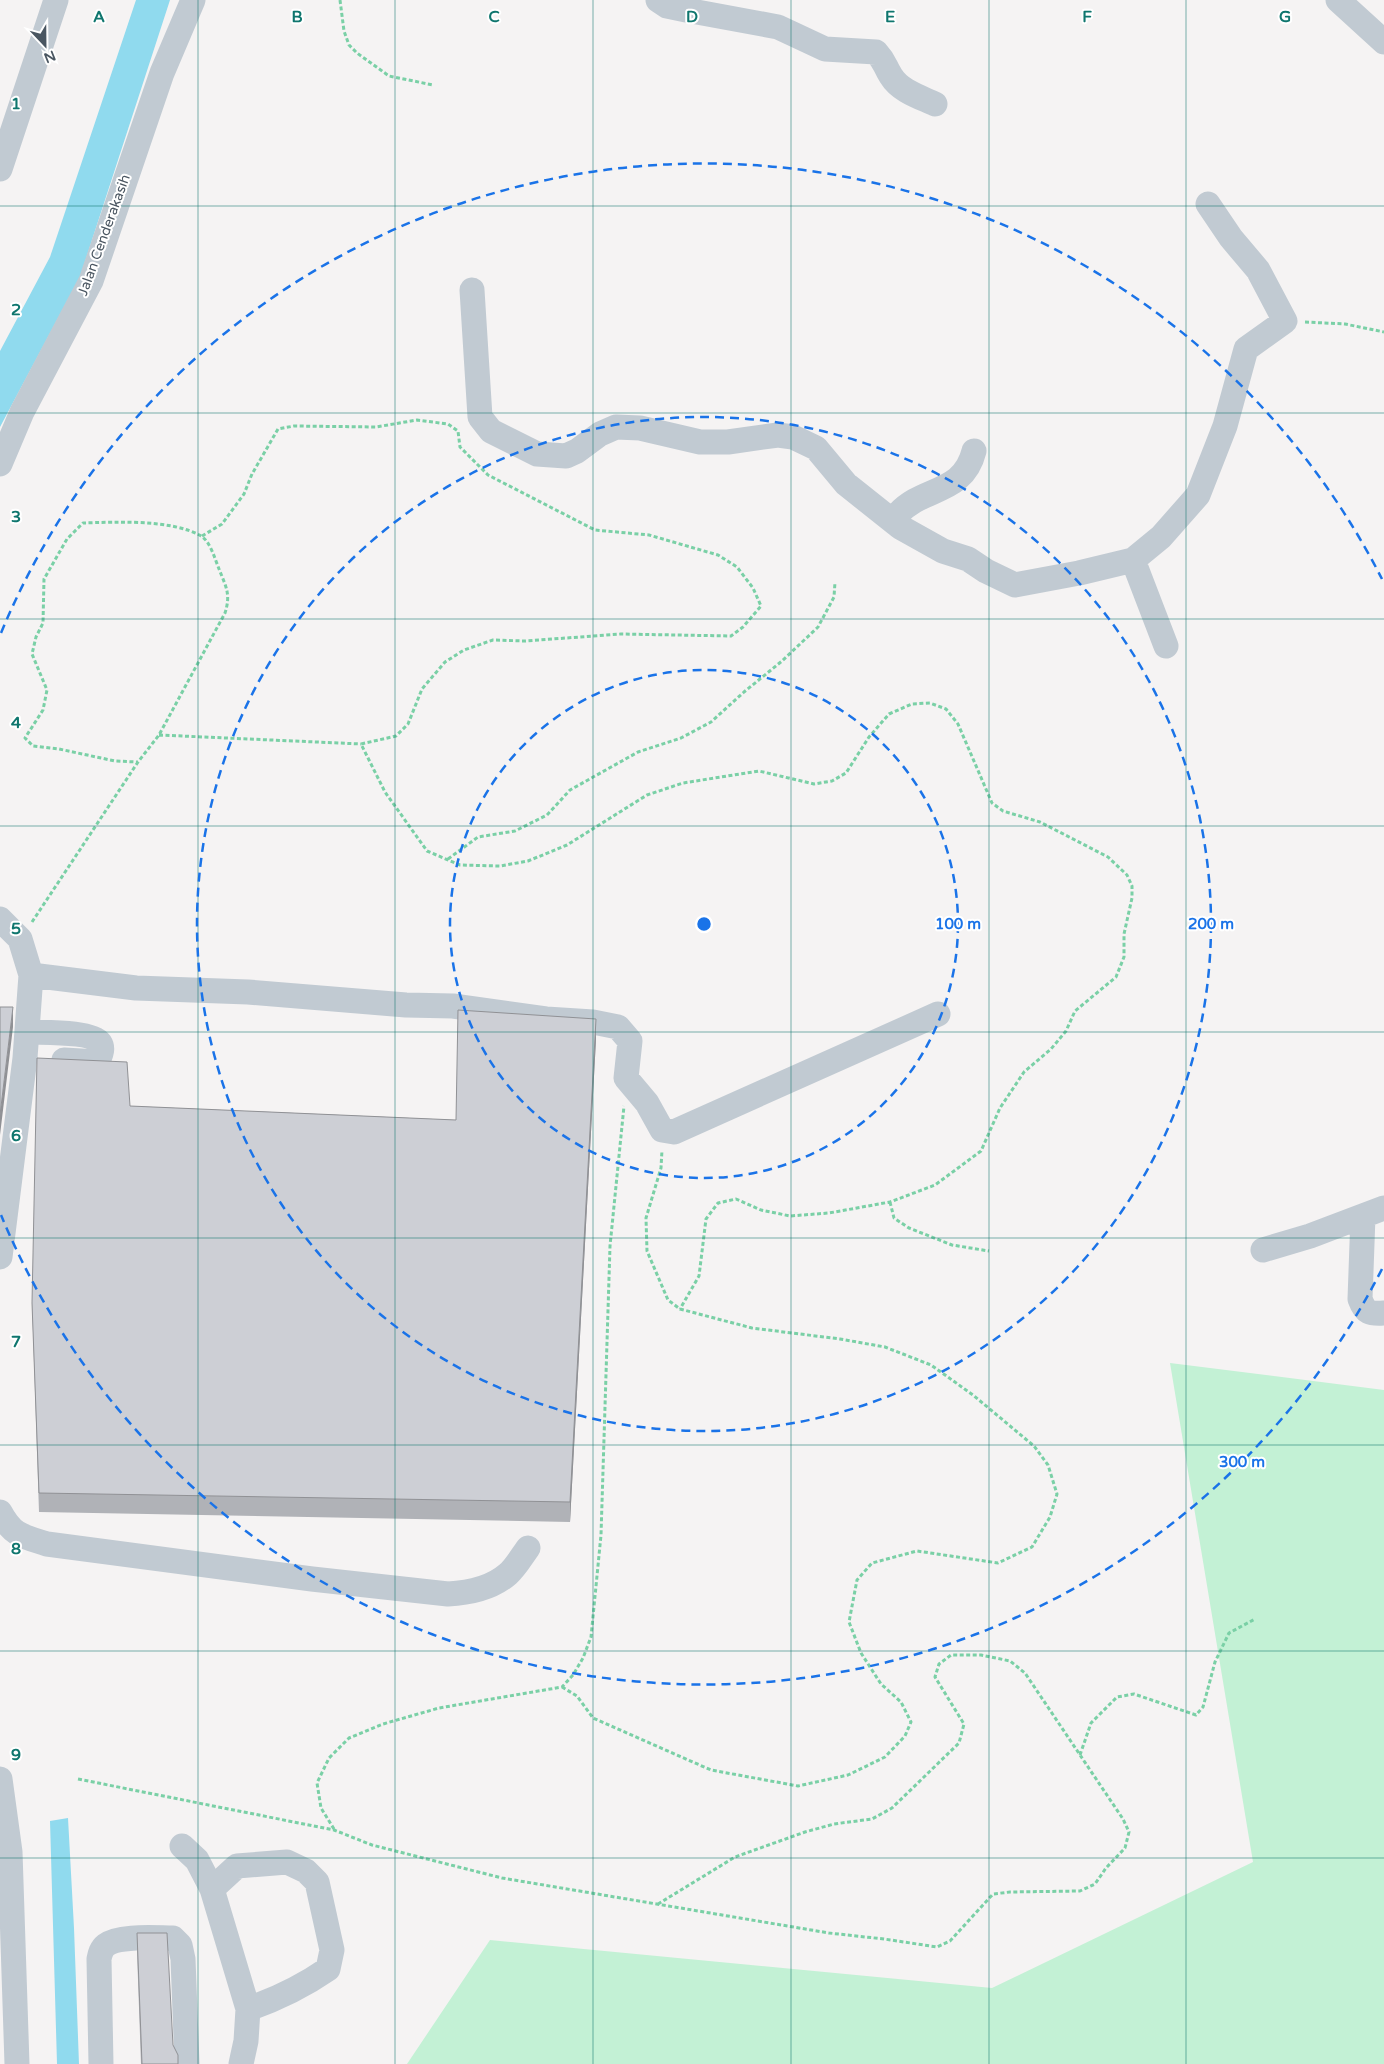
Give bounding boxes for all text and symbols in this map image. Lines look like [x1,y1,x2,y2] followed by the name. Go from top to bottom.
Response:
[93,7,105,27] text: A
[291,7,303,27] text: B
[488,7,500,27] text: C
[686,7,698,27] text: D
[885,7,895,27] text: E
[1082,7,1092,27] text: F
[1279,7,1291,27] text: G
[20,20,70,70] north arrow
[41,47,58,67] text: N
[11,94,21,114] text: 1
[74,172,134,298] street label: Jalan Cenderakasih
[11,300,21,320] text: 2
[11,507,21,527] text: 3
[11,713,21,733] text: 4
[695,915,713,933] centre of rings
[935,915,981,933] text: 100 m
[1188,915,1234,933] text: 200 m
[11,919,21,939] text: 5
[11,1126,21,1146] text: 6
[11,1332,21,1352] text: 7
[1219,1453,1265,1471] text: 300 m
[11,1539,21,1559] text: 8
[11,1745,21,1765] text: 9

